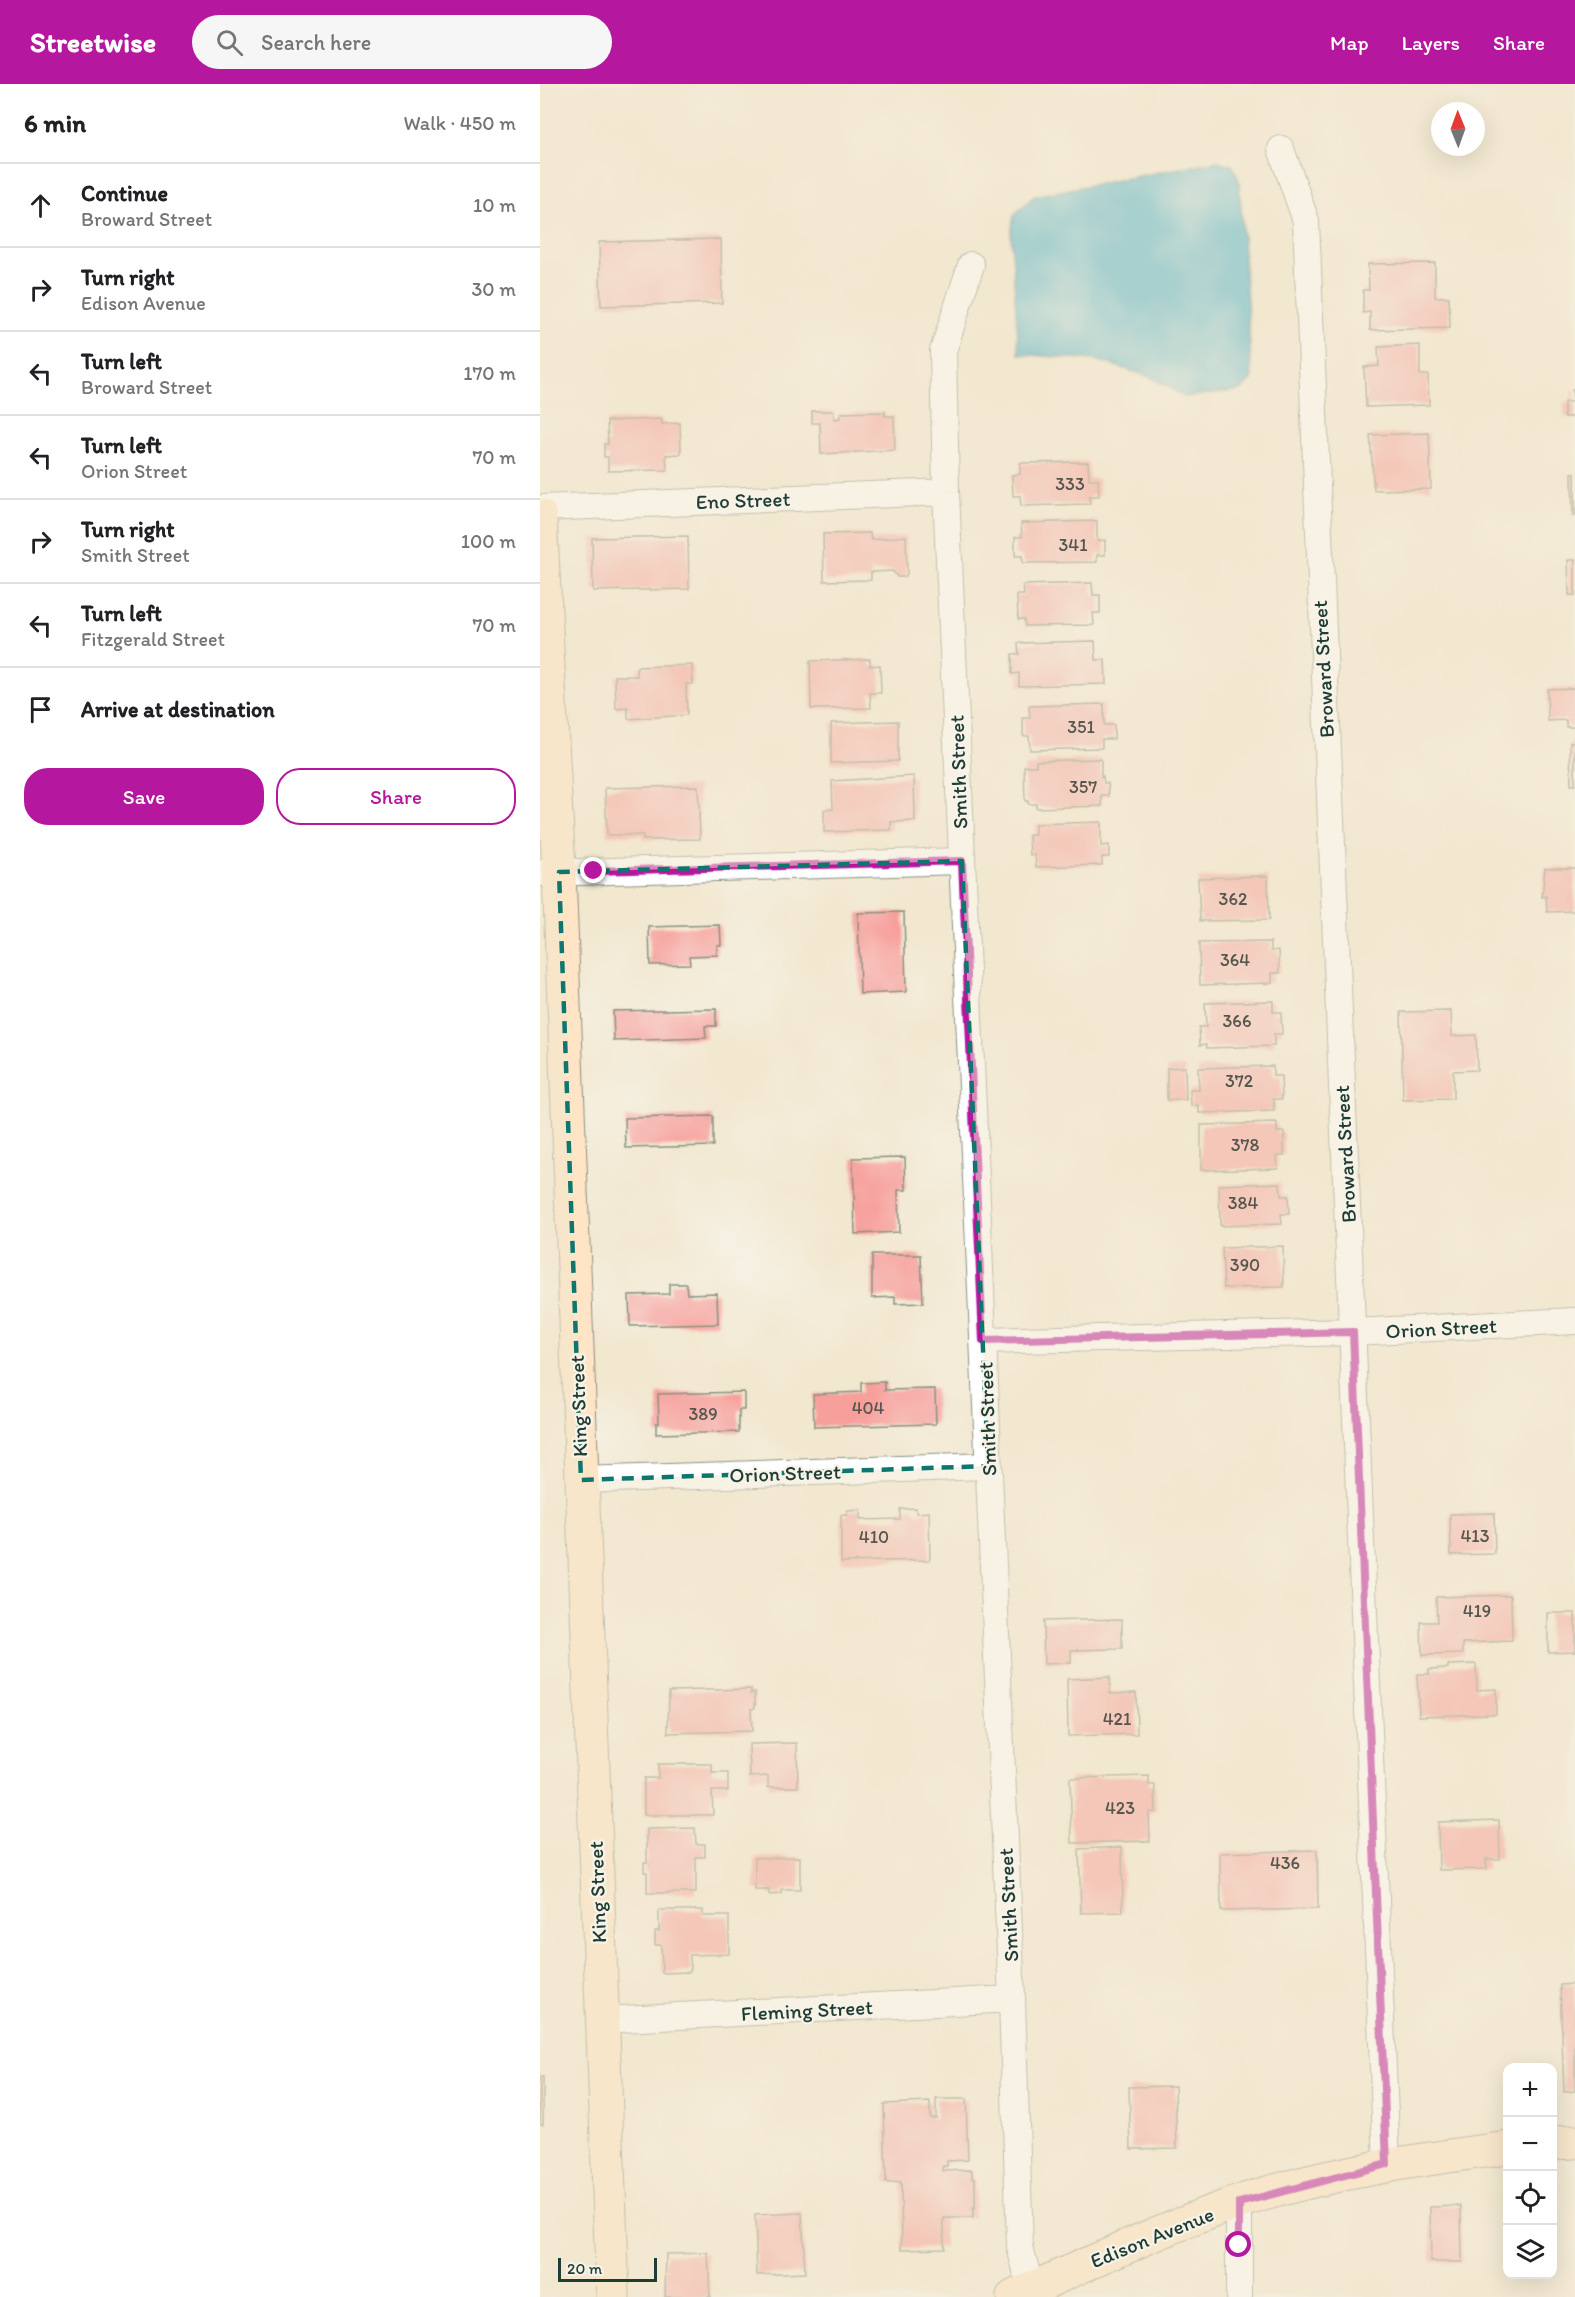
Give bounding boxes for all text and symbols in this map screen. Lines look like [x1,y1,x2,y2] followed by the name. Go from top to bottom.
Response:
[192,15,612,69] search box
[30,25,156,59] text: Streetwise
[213,26,246,59] icon: search
[261,29,371,56] text: Search here
[1330,30,1369,55] text: Map
[1402,30,1460,55] text: Layers
[1493,30,1545,55] text: Share
[1431,102,1485,156] north arrow
[24,107,86,139] text: 6 min
[403,111,516,135] text: Walk · 450 m
[81,180,168,207] text: Continue
[24,189,57,222] icon: ahead
[473,193,516,217] text: 10 m
[81,207,212,231] text: Broward Street
[81,264,175,291] text: Turn right
[24,273,57,306] icon: right
[471,277,516,301] text: 30 m
[81,291,206,315] text: Edison Avenue
[81,348,162,375] text: Turn left
[24,357,57,390] icon: left
[463,361,516,385] text: 170 m
[81,375,212,399] text: Broward Street
[81,432,162,459] text: Turn left
[24,441,57,474] icon: left
[472,445,516,469] text: 70 m
[81,459,187,483] text: Orion Street
[1055,473,1085,495] house number: 333
[695,486,791,514] street label: Eno Street
[81,516,175,543] text: Turn right
[24,525,57,558] icon: right
[461,529,516,553] text: 100 m
[1059,534,1087,556] house number: 341
[81,543,190,567] text: Smith Street
[1307,599,1339,738] street label: Broward Street
[81,600,162,627] text: Turn left
[24,609,57,642] icon: left
[472,613,516,637] text: 70 m
[81,627,225,651] text: Fitzgerald Street
[24,693,57,726] icon: arrive
[81,696,275,723] text: Arrive at destination
[944,714,972,829] street label: Smith Street
[1067,716,1095,738] house number: 351
[24,768,264,825] button: Save
[276,768,516,825] button: Share
[1069,776,1097,798] house number: 357
[580,857,606,883] route end
[1219,888,1248,910] house number: 362
[1220,949,1250,971] house number: 364
[1223,1010,1251,1032] house number: 366
[1225,1070,1254,1092] house number: 372
[1329,1084,1361,1223] street label: Broward Street
[1231,1134,1259,1156] house number: 378
[1228,1192,1258,1214] house number: 384
[1230,1254,1260,1276] house number: 390
[1385,1313,1497,1343] street label: Orion Street
[564,1354,592,1457] street label: King Street
[973,1361,1001,1476] street label: Smith Street
[852,1397,885,1419] house number: 404
[688,1403,718,1425] house number: 389
[729,1459,841,1487] street label: Orion Street
[1461,1525,1490,1547] house number: 413
[859,1526,889,1548] house number: 410
[1463,1600,1491,1622] house number: 419
[1103,1708,1131,1730] house number: 421
[1105,1797,1135,1819] house number: 423
[583,1840,611,1943] street label: King Street
[993,1847,1023,1963] street label: Smith Street
[1270,1852,1300,1874] house number: 436
[740,1994,874,2026] street label: Fleming Street
[1503,2063,1557,2279] map controls
[1503,2063,1557,2117] button: +
[1503,2117,1557,2171] button: −
[1503,2171,1557,2225] button: locate
[1087,2201,1217,2273] street label: Edison Avenue
[1503,2225,1557,2279] button: layers
[1225,2231,1251,2257] route start
[558,2255,657,2282] scale bar
[567,2259,602,2278] text: 20 m

